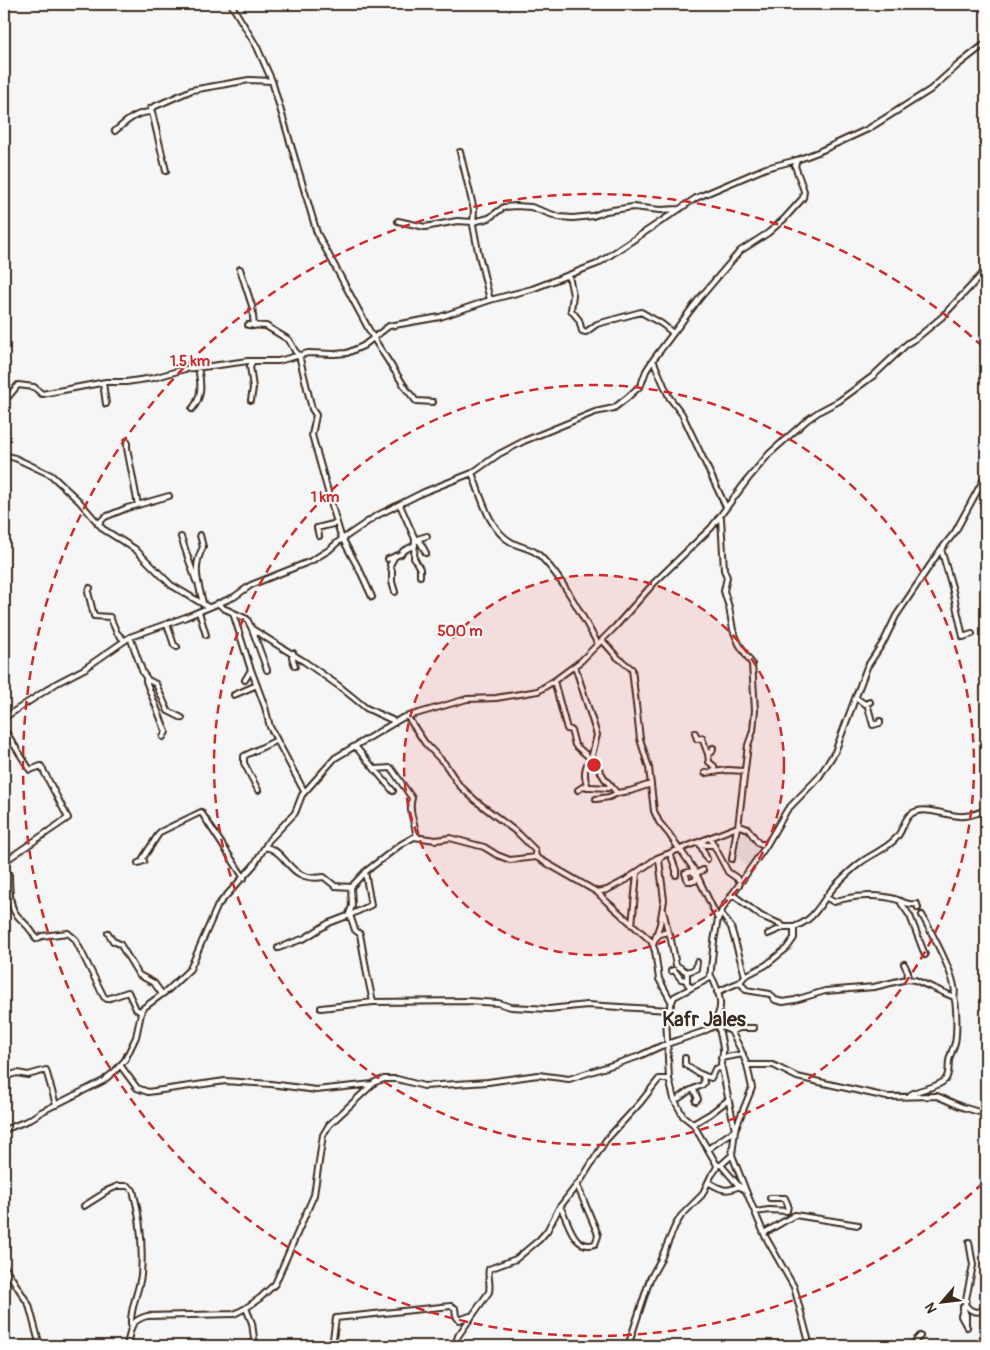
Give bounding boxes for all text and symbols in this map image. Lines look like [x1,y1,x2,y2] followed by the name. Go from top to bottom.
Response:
[170,352,210,371] text: 1.5 km
[311,488,339,507] text: 1 km
[437,622,483,641] text: 500 m
[585,756,603,774] centre of rings
[662,1007,746,1032] district label: Kafr Jales
[918,1278,968,1328] north arrow
[921,1300,941,1316] text: N

